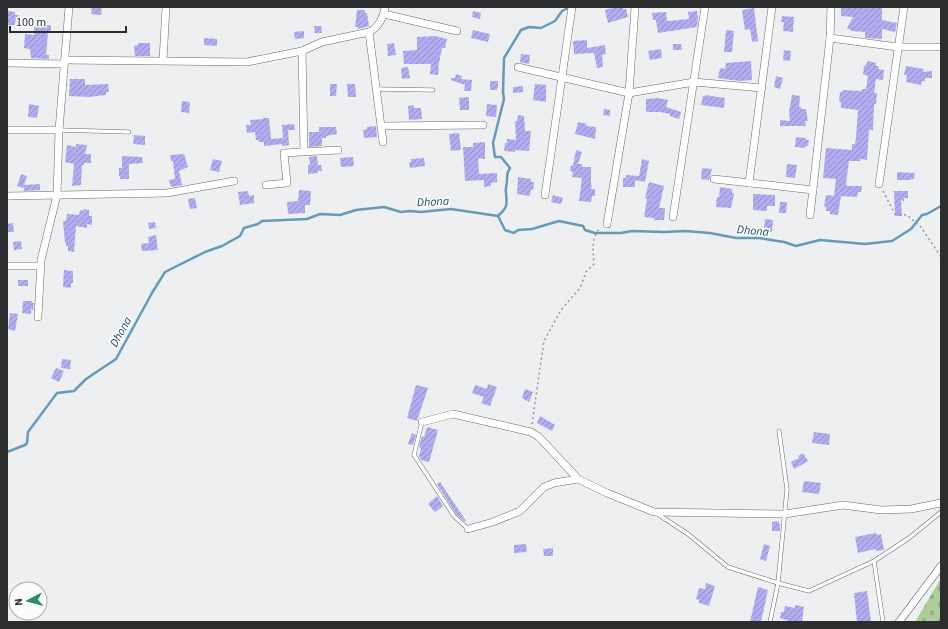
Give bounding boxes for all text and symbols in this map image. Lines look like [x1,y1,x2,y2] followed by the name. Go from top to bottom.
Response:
[10,8,126,34] scale bar
[16,14,46,31] text: 100 m
[416,193,450,211] water label: Dhona
[736,221,770,241] water label: Dhona
[106,313,137,350] water label: Dhona
[8,581,48,621] north arrow
[11,598,26,607] text: N

